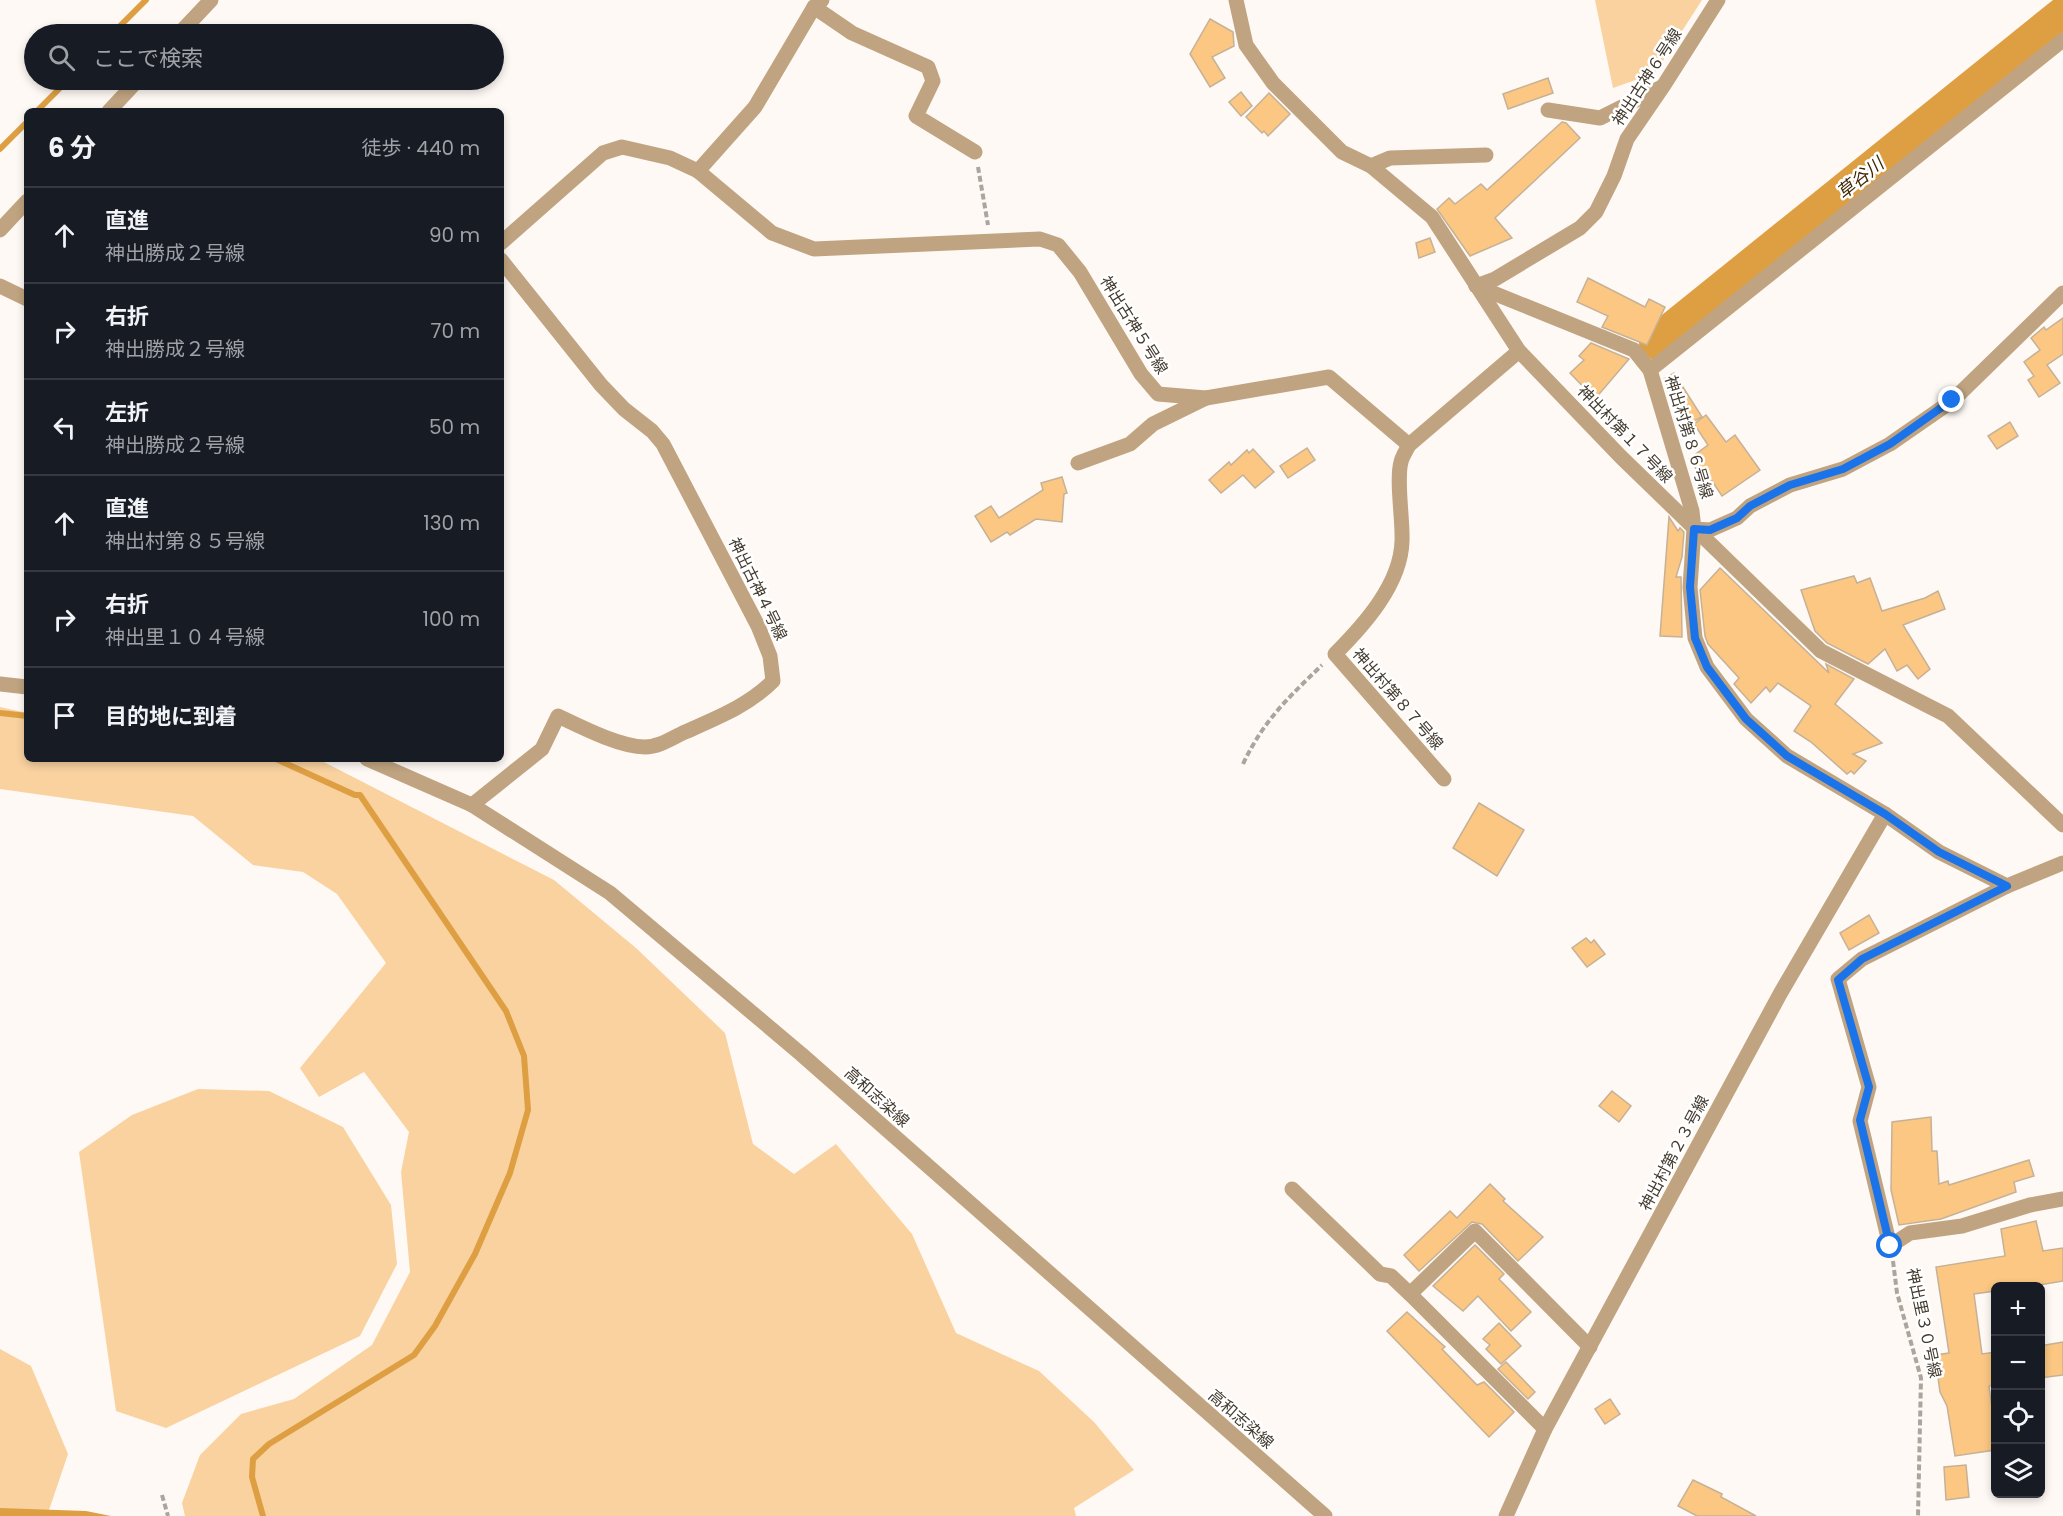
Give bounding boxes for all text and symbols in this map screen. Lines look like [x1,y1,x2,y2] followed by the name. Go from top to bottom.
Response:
[24,24,504,90] search box
[1607,24,1687,130] street label: 神出古神６号線
[45,41,78,74] icon: search
[93,43,203,74] text: ここで検索
[48,130,96,166] text: 6 分
[361,134,480,162] text: 徒歩 · 440 m
[1831,150,1890,205] water label: 草谷川
[105,205,149,236] text: 直進
[48,219,81,252] icon: ahead
[429,221,480,249] text: 90 m
[105,239,245,267] text: 神出勝成２号線
[1095,271,1173,379] street label: 神出古神５号線
[105,301,149,332] text: 右折
[48,315,81,348] icon: right
[431,317,480,345] text: 70 m
[105,335,245,363] text: 神出勝成２号線
[1659,372,1719,502] street label: 神出村第８６号線
[1572,380,1678,488] street label: 神出村第１７号線
[1938,386,1964,412] route end
[105,397,149,428] text: 左折
[48,411,81,444] icon: left
[429,413,480,441] text: 50 m
[105,431,245,459] text: 神出勝成２号線
[105,493,149,524] text: 直進
[48,507,81,540] icon: ahead
[423,509,480,537] text: 130 m
[105,527,265,555] text: 神出村第８５号線
[723,534,793,644] street label: 神出古神４号線
[105,589,149,620] text: 右折
[48,603,81,636] icon: right
[423,605,480,633] text: 100 m
[105,623,265,651] text: 神出里１０４号線
[1347,643,1449,755] street label: 神出村第８７号線
[48,699,81,732] icon: arrive
[105,701,237,732] text: 目的地に到着
[840,1062,914,1132] street label: 高和志染線
[1634,1091,1714,1215] street label: 神出村第２３号線
[1876,1232,1902,1258] route start
[1901,1266,1947,1380] street label: 神出里３０号線
[1991,1282,2045,1498] map controls
[1991,1282,2045,1336] button: +
[1991,1336,2045,1390] button: −
[1203,1384,1279,1454] street label: 高和志染線
[1991,1390,2045,1444] button: locate
[1991,1444,2045,1498] button: layers

